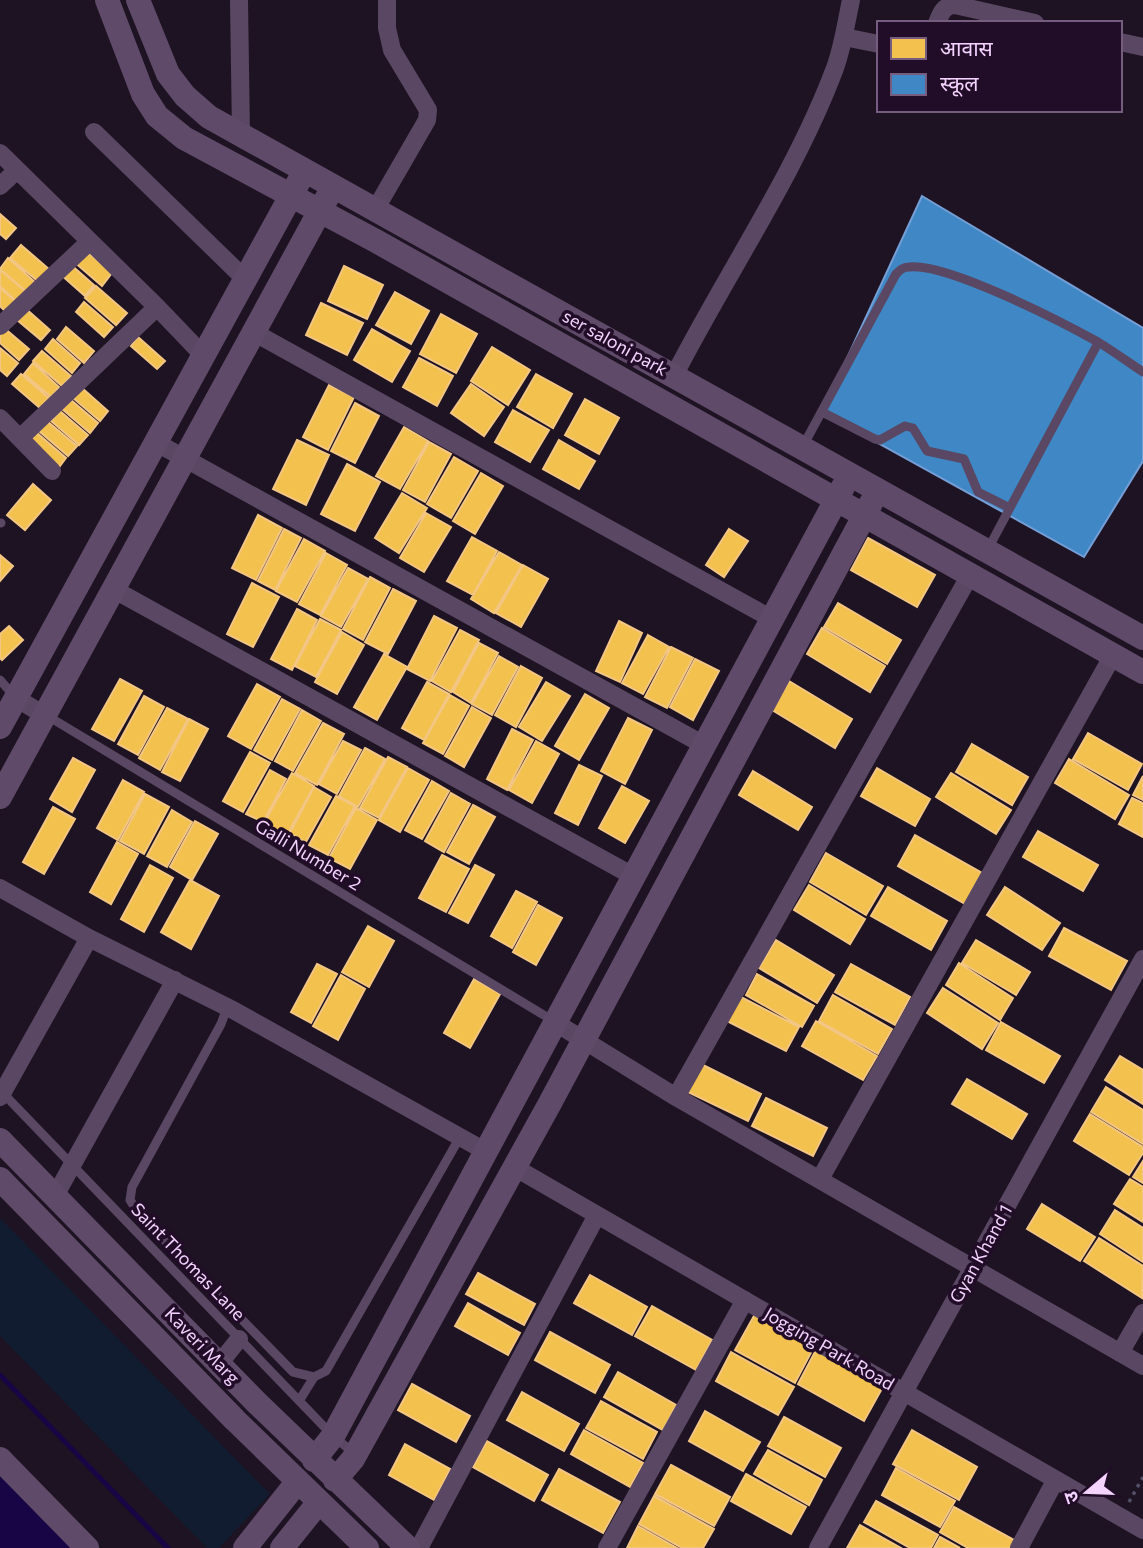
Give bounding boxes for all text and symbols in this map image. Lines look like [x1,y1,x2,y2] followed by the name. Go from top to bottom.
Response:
[877,21,1122,112] legend
[940,35,994,60] text: आवास
[940,70,979,97] text: स्कूल
[559,304,672,380] street label: ser saloni park
[251,814,366,894] street label: Galli Number 2
[127,1198,250,1325] street label: Saint Thomas Lane
[944,1201,1016,1306] street label: Gyan Khand 1
[161,1302,245,1389] street label: Kaveri Marg
[760,1302,899,1394] street label: Jogging Park Road
[1052,1457,1122,1527] north arrow
[1057,1488,1083,1507] text: उ

